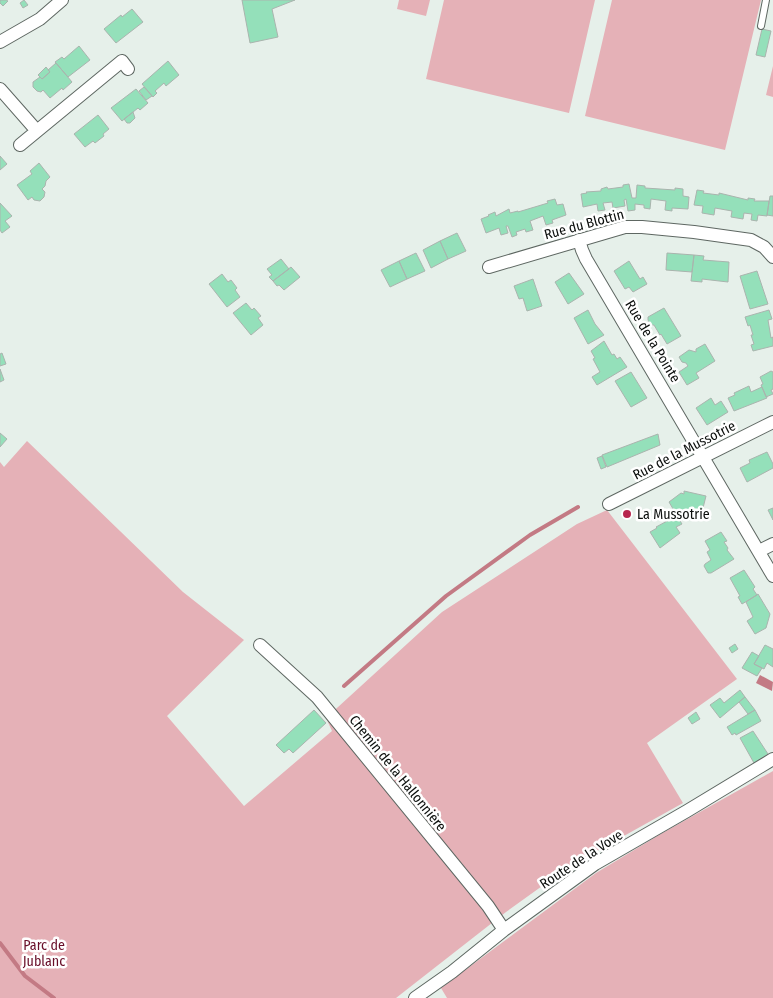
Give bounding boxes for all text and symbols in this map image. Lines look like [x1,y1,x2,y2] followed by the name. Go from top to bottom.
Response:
[542,206,626,243] street label: Rue du Blottin
[621,297,684,386] street label: Rue de la Pointe
[630,417,739,484] street label: Rue de la Mussotrie
[637,506,710,523] place label: La Mussotrie
[621,508,633,520] marker: La Mussotrie
[346,712,450,835] street label: Chemin de la Hallonnière
[537,826,626,893] street label: Route de la Vove
[23,937,65,970] park label: Parc de Jublanc

